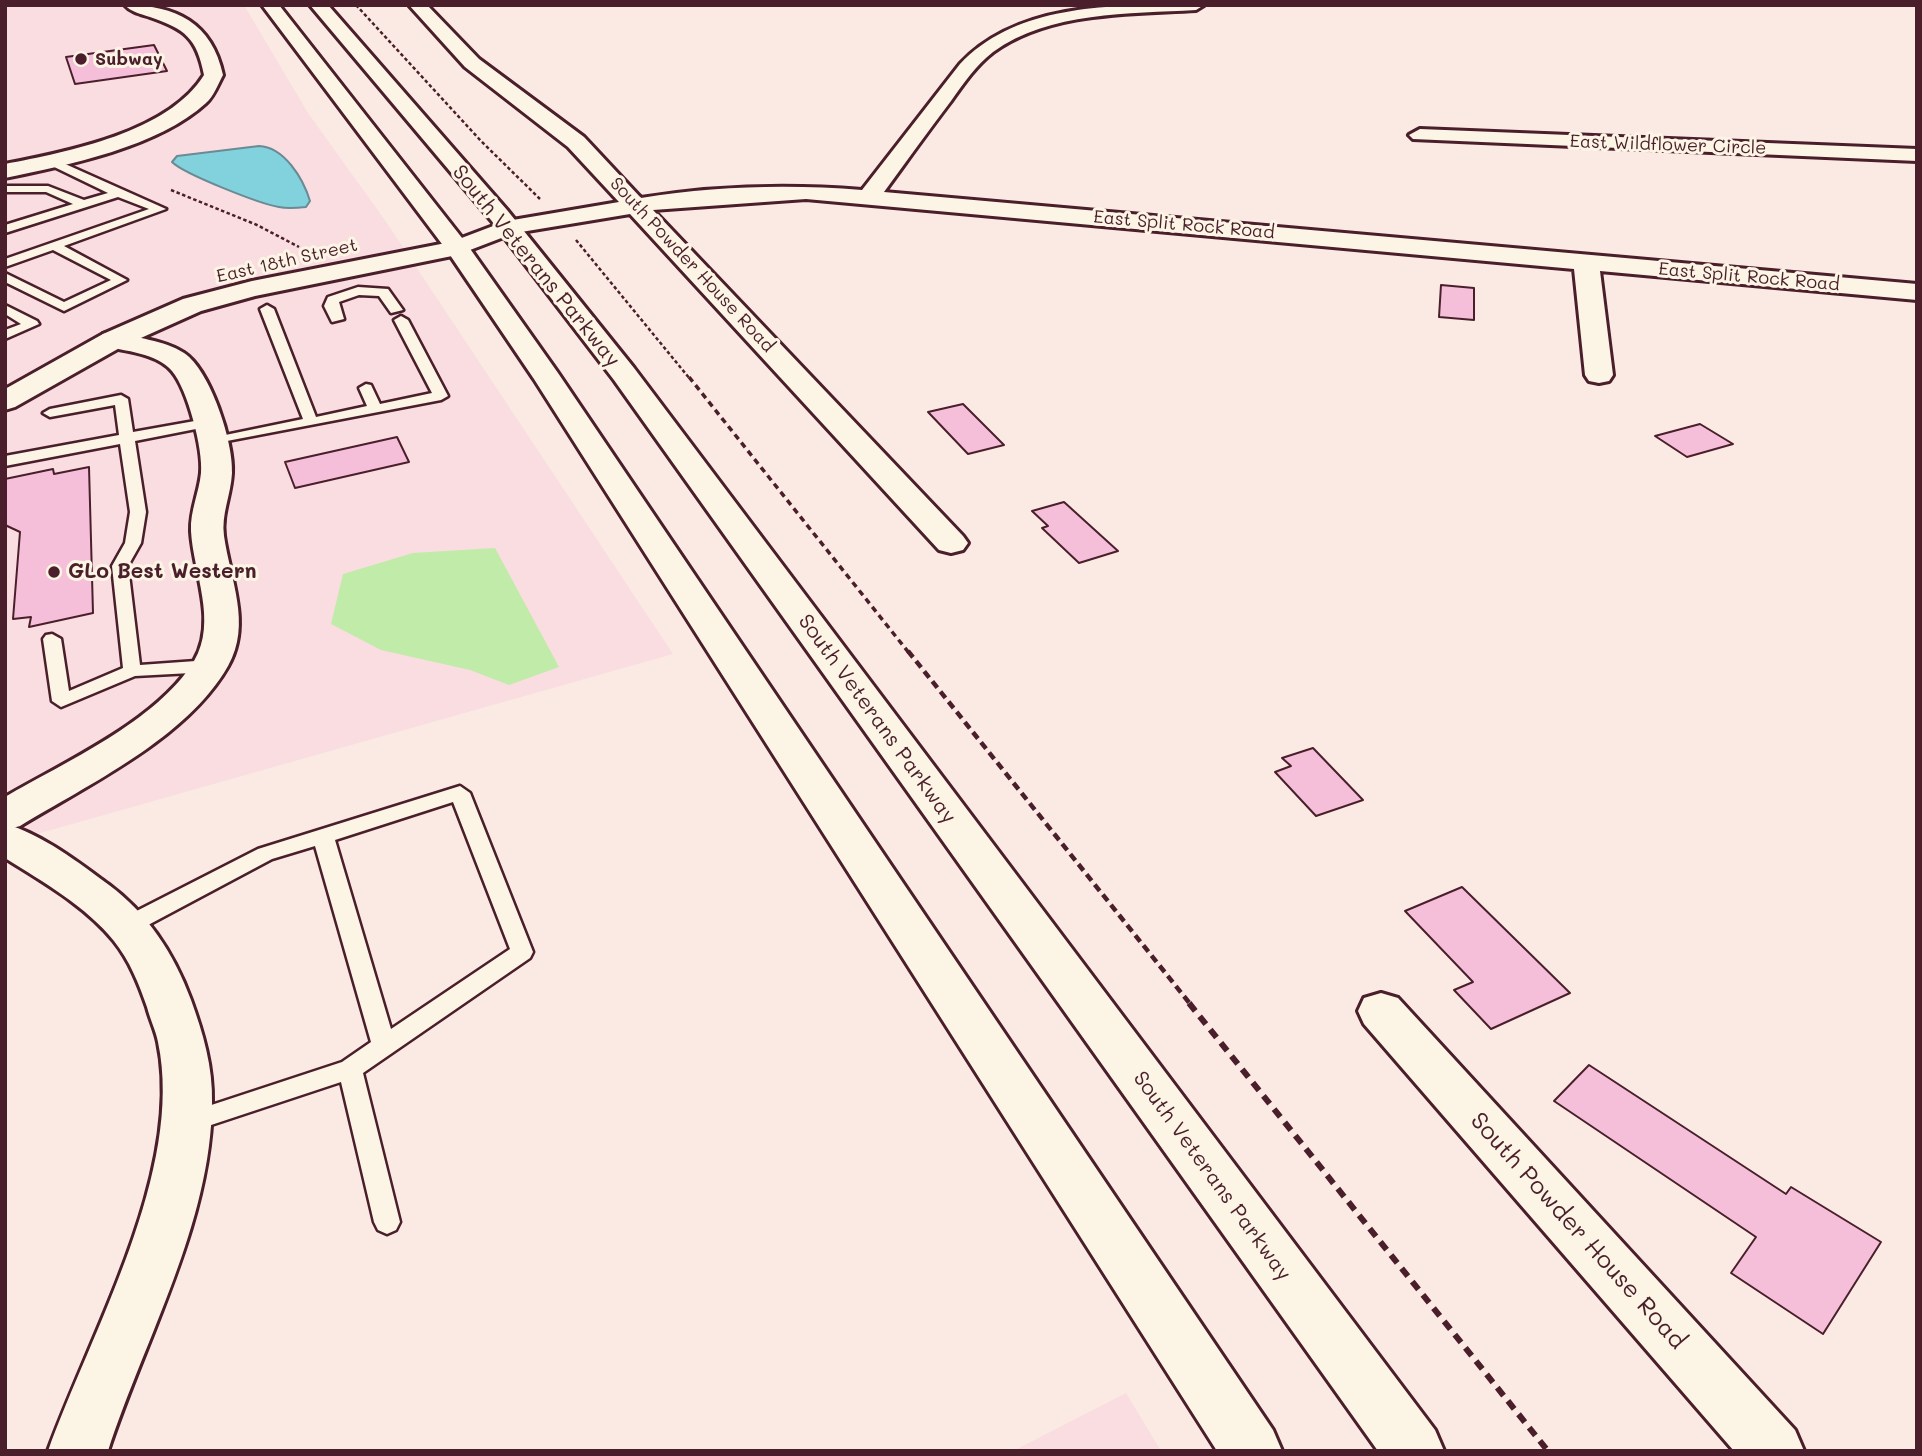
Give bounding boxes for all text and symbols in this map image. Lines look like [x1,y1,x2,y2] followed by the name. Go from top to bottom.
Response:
[95,48,163,70] place label: Subway
[73,51,89,67] marker: Subway
[1569,131,1767,159] street label: East Wildflower Circle
[447,160,625,372] street label: South Veterans Parkway
[605,173,779,357] street label: South Powder House Road
[1092,206,1276,244] street label: East Split Rock Road
[214,234,360,288] street label: East 18th Street
[1657,258,1841,296] street label: East Split Rock Road
[68,559,257,585] place label: GLo Best Western
[46,564,62,580] marker: GLo Best Western
[793,609,961,829] street label: South Veterans Parkway
[1128,1066,1296,1286] street label: South Veterans Parkway
[1464,1107,1692,1355] street label: South Powder House Road

